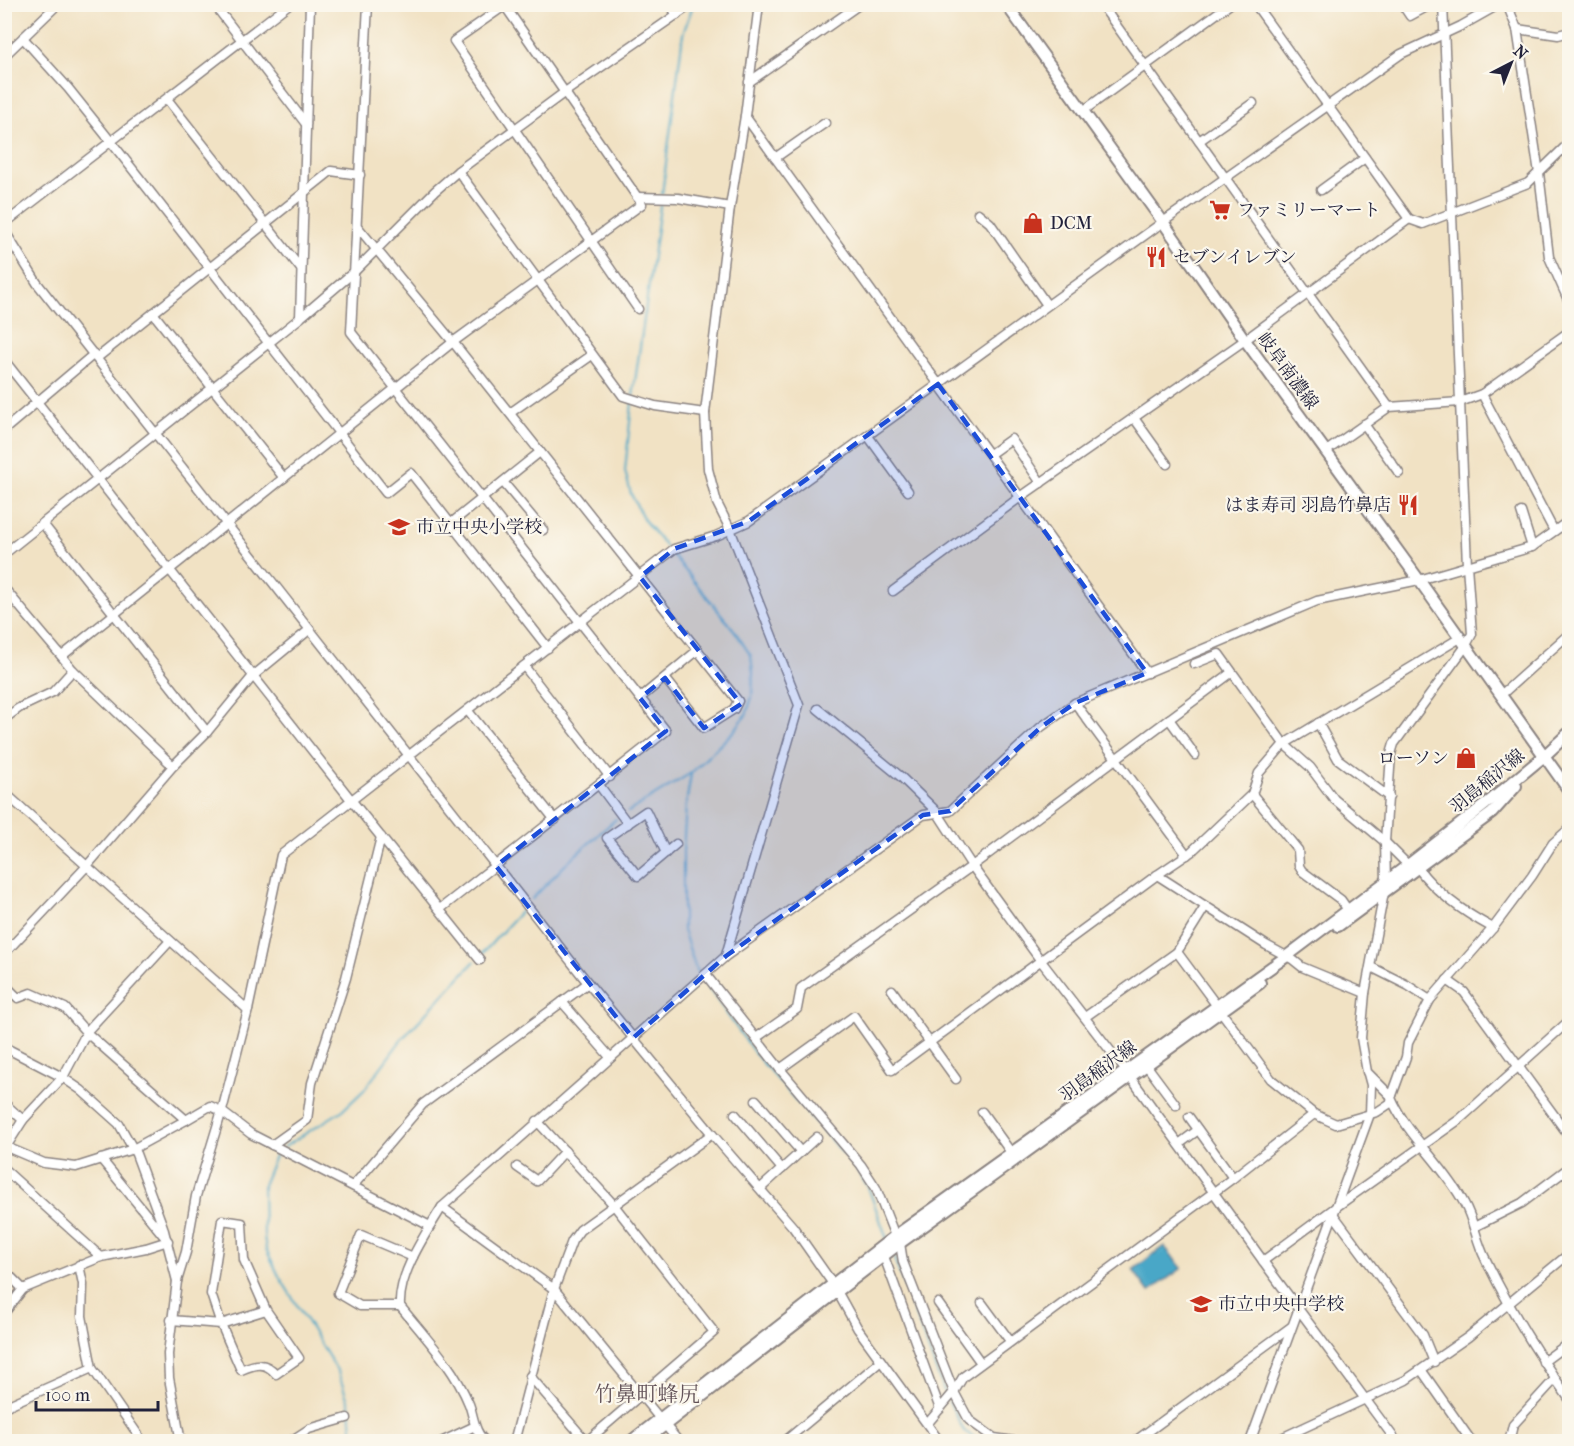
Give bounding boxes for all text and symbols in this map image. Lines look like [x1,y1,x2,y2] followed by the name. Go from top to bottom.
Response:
[1481,33,1541,93] north arrow
[1510,41,1532,64] text: N
[1208,198,1232,222] supermarket icon: ファミリーマート
[1237,200,1381,221] place label: ファミリーマート
[1021,211,1045,235] shop icon: DCM
[1050,213,1092,234] place label: DCM
[1144,245,1168,269] restaurant icon: セブンイレブン
[1173,247,1297,268] place label: セブンイレブン
[1253,329,1323,414] street label: 岐阜南濃線
[1396,493,1420,517] restaurant icon: はま寿司 羽島竹鼻店
[1225,495,1391,516] place label: はま寿司 羽島竹鼻店
[387,515,411,539] school or university icon: 市立中央小学校
[416,517,542,538] place label: 市立中央小学校
[1446,745,1529,818] street label: 羽島稲沢線
[1454,746,1478,770] shop icon: ローソン
[1378,748,1449,769] place label: ローソン
[1056,1036,1141,1106] street label: 羽島稲沢線
[1189,1292,1213,1316] school or university icon: 市立中央中学校
[1218,1294,1344,1315] place label: 市立中央中学校
[36,1374,158,1412] scale bar
[595,1382,700,1406] district label: 竹鼻町蜂尻
[45,1385,90,1406] text: 100 m

